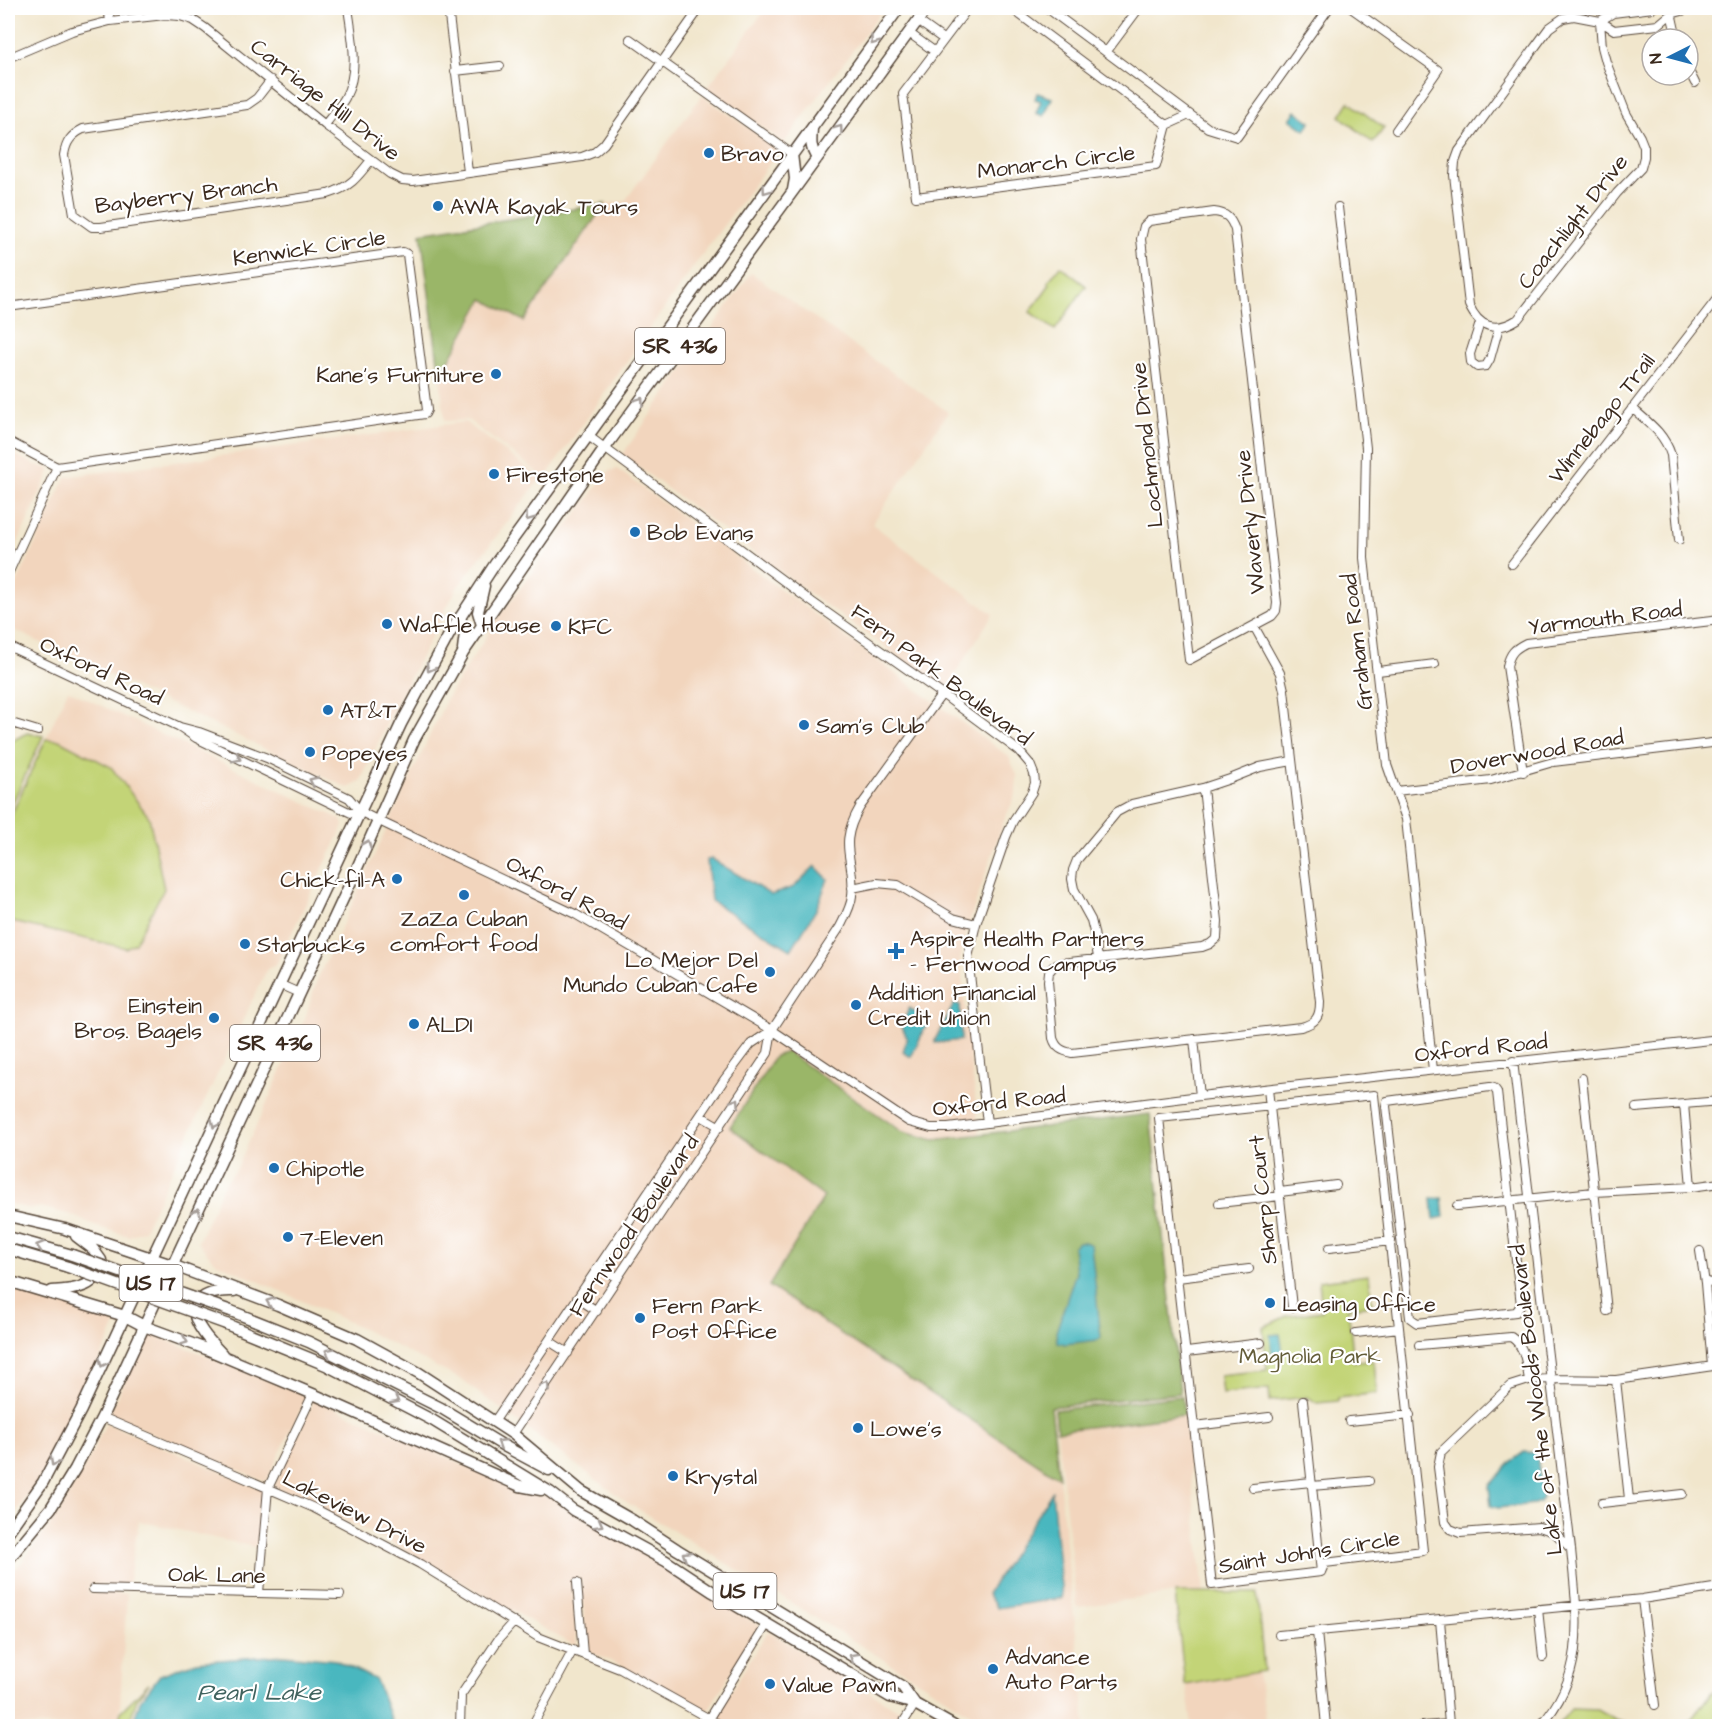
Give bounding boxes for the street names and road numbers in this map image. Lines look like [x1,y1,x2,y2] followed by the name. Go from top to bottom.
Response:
[243,32,407,170] street label: Carriage Hill Drive
[975,137,1137,188] street label: Monarch Circle
[1511,148,1637,297] street label: Coachlight Drive
[93,169,279,223] street label: Bayberry Branch
[231,222,388,275] street label: Kenwick Circle
[635,328,725,364] road number: SR 436
[1541,347,1664,491] street label: Winnebago Trail
[1123,361,1172,529] street label: Lochmond Drive
[1228,448,1274,595] street label: Waverly Drive
[1334,572,1381,712] street label: Graham Road
[1526,594,1684,643] street label: Yarmouth Road
[844,597,1038,754] street label: Fern Park Boulevard
[34,629,168,714] street label: Oxford Road
[1448,722,1626,783] street label: Doverwood Road
[500,848,632,938] street label: Oxford Road
[230,1025,320,1061] road number: SR 436
[1413,1026,1549,1071] street label: Oxford Road
[931,1080,1067,1125] street label: Oxford Road
[562,1129,707,1323] street label: Fernwood Boulevard
[1241,1134,1286,1266] street label: Sharp Court
[1502,1243,1571,1557] street label: Lake of the Woods Boulevard
[120,1265,182,1301] road number: US 17
[277,1463,432,1562] street label: Lakeview Drive
[1216,1523,1402,1582] street label: Saint Johns Circle
[168,1559,266,1592] street label: Oak Lane
[714,1573,777,1609] road number: US 17

